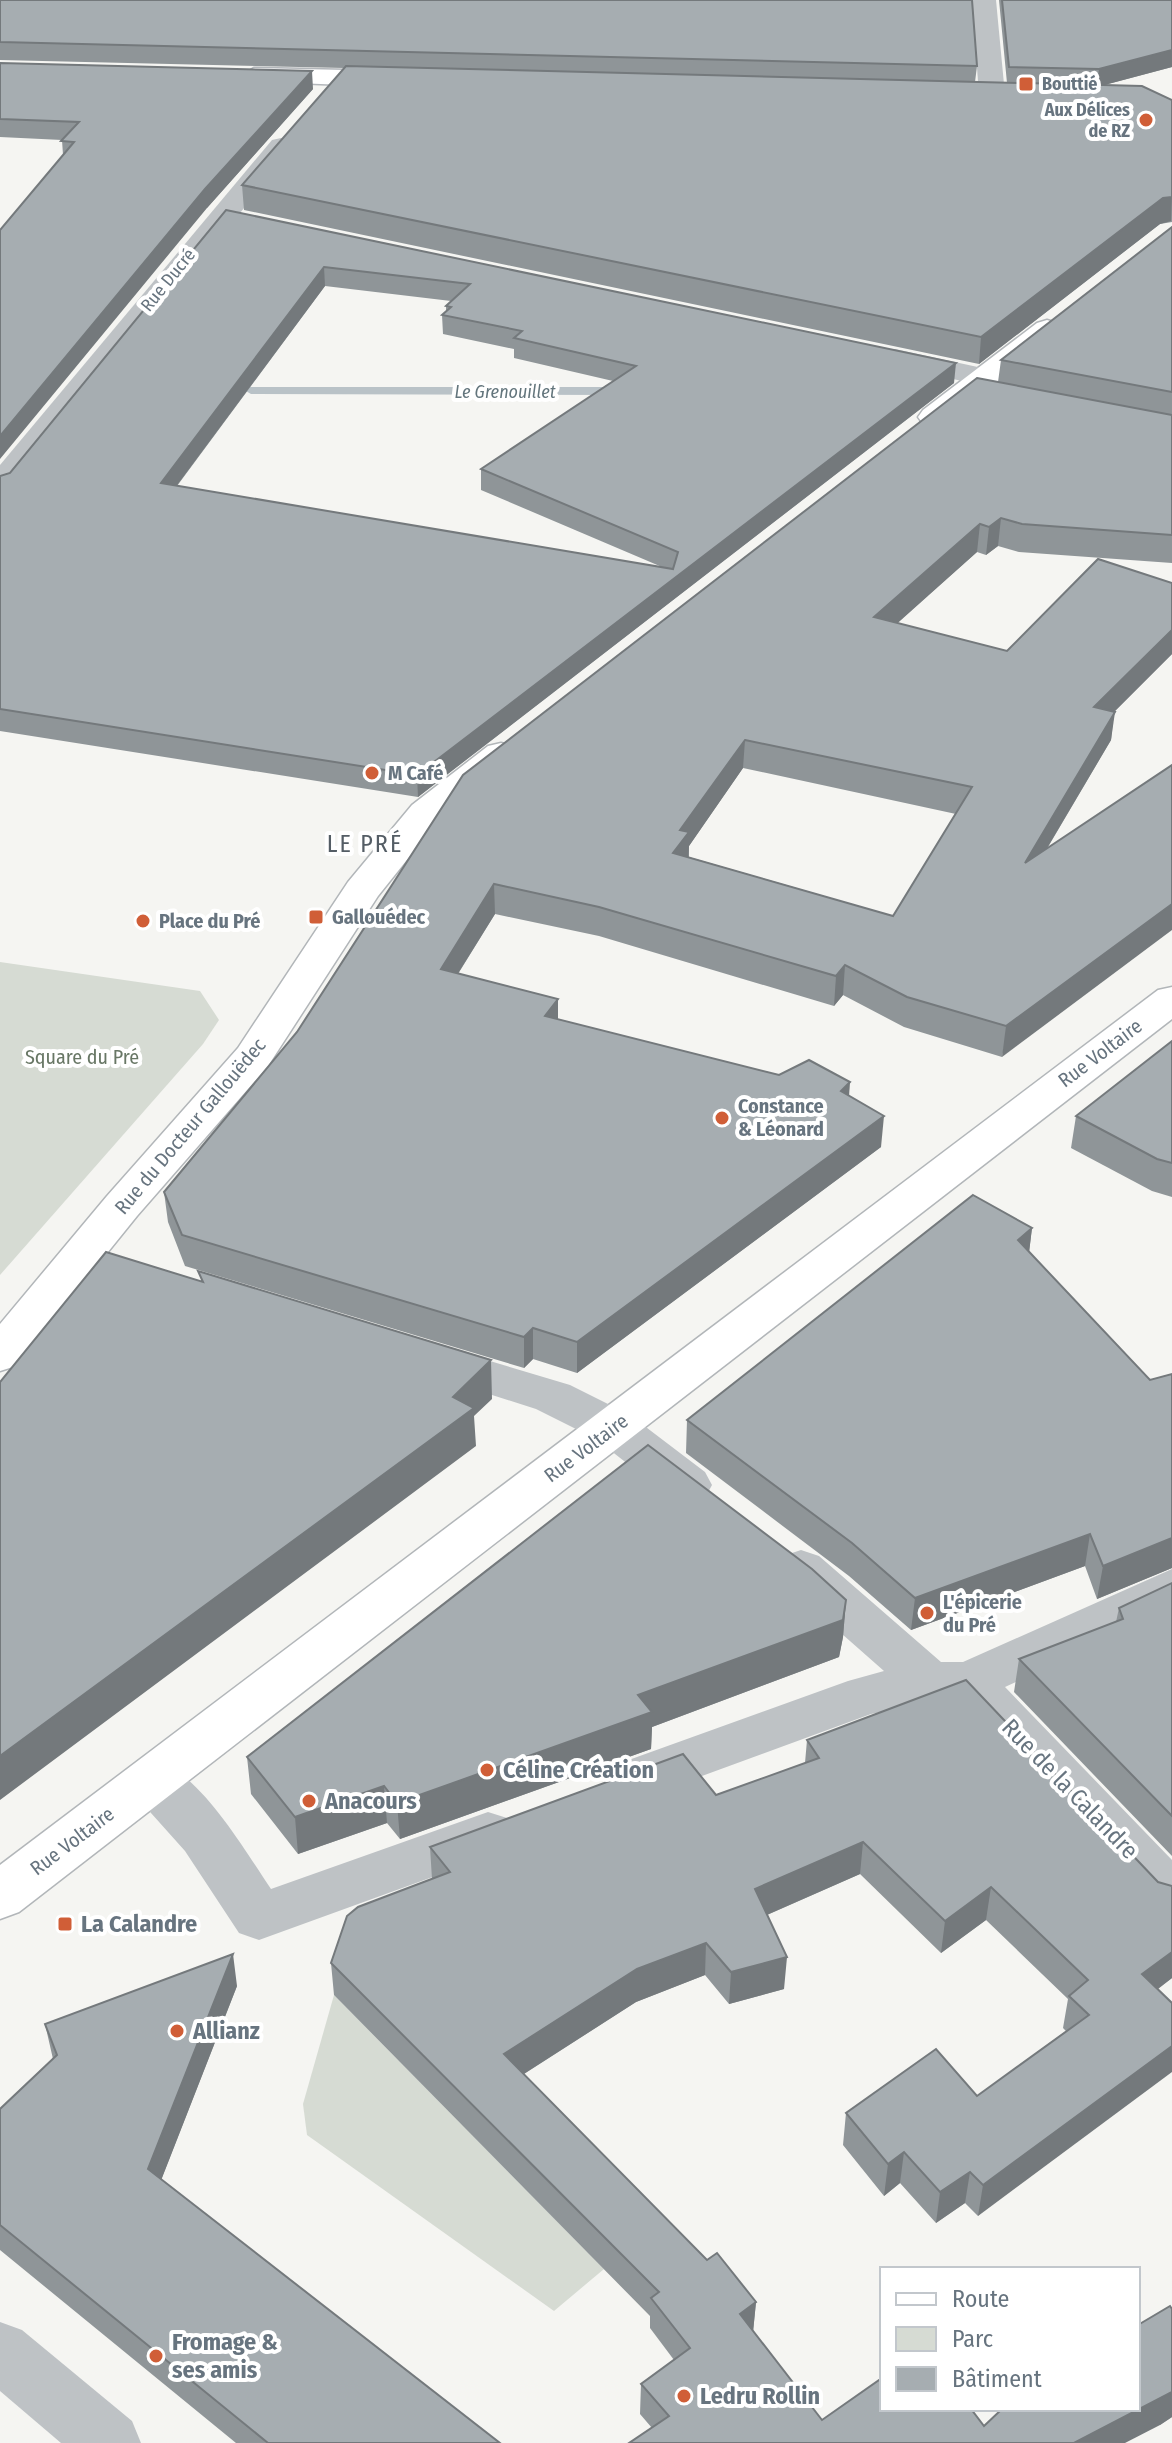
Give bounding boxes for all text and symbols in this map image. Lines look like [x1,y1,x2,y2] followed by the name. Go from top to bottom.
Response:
[1042,73,1097,95] place label: Bouttié
[1017,75,1035,93] marker: Bouttié
[1044,99,1130,142] place label: Aux Délices de RZ
[1137,111,1155,129] marker: Aux Délices de RZ
[136,244,200,316] street label: Rue Ducré
[454,381,556,403] water label: Le Grenouillet
[388,761,443,785] place label: M Café
[363,764,381,782] marker: M Café
[327,829,403,858] district label: LE PRÉ
[332,905,426,929] place label: Gallouédec
[307,908,325,926] marker: Gallouédec
[159,909,260,933] place label: Place du Pré
[134,912,152,930] marker: Place du Pré
[1053,1014,1147,1092] street label: Rue Voltaire
[109,1033,271,1219] street label: Rue du Docteur Gallouëdec
[25,1045,139,1069] park label: Square du Pré
[738,1094,824,1141] place label: Constance & Léonard
[713,1109,731,1127] marker: Constance & Léonard
[539,1409,633,1487] street label: Rue Voltaire
[943,1590,1022,1637] place label: L'épicerie du Pré
[918,1604,936,1622] marker: L'épicerie du Pré
[996,1713,1144,1865] street label: Rue de la Calandre
[503,1756,654,1784] place label: Céline Création
[478,1761,496,1779] marker: Céline Création
[324,1787,417,1815] place label: Anacours
[300,1792,318,1810] marker: Anacours
[25,1802,119,1880] street label: Rue Voltaire
[81,1910,197,1938] place label: La Calandre
[56,1915,74,1933] marker: La Calandre
[192,2017,260,2045] place label: Allianz
[168,2022,186,2040] marker: Allianz
[880,2267,1140,2411] legend
[952,2285,1009,2313] text: Route
[952,2325,993,2353] text: Parc
[172,2328,278,2384] place label: Fromage & ses amis
[147,2347,165,2365] marker: Fromage & ses amis
[952,2365,1042,2393] text: Bâtiment
[700,2382,820,2410] place label: Ledru Rollin
[675,2387,693,2405] marker: Ledru Rollin

